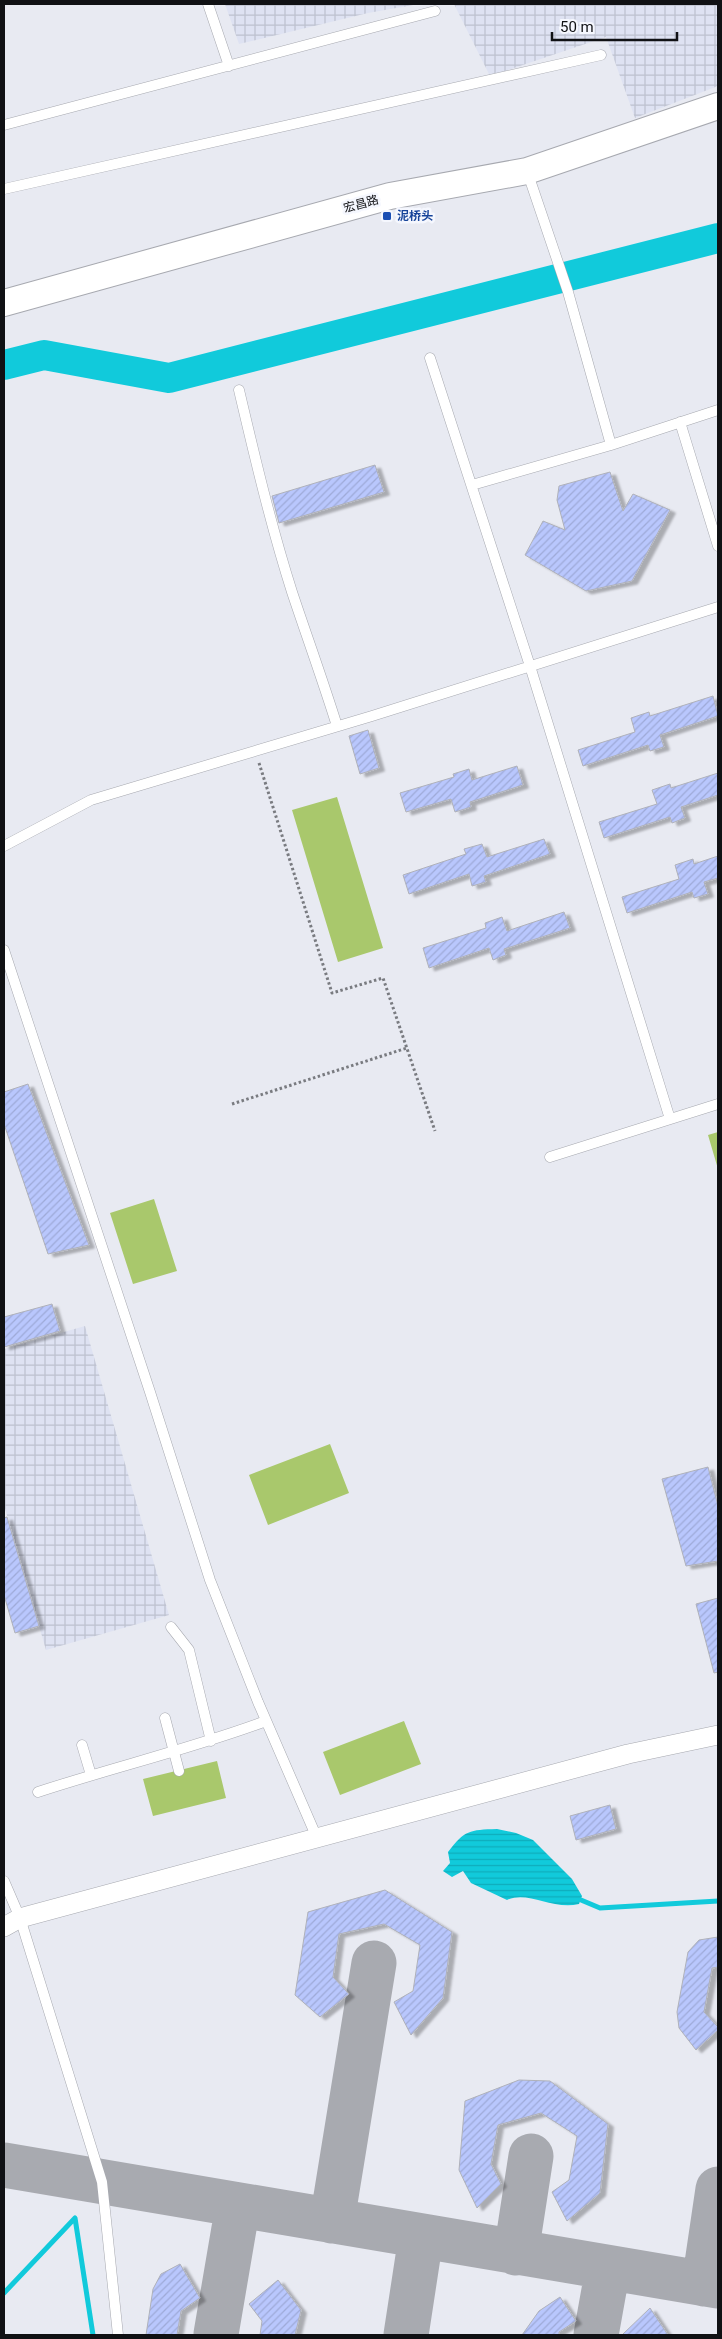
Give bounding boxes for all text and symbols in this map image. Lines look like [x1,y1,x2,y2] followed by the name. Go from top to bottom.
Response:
[552,10,677,42] scale bar
[560,18,594,36] text: 50 m
[342,193,380,215] street label: 宏昌路
[397,209,433,223] place label: 泥桥头
[381,210,393,222] marker: 泥桥头

